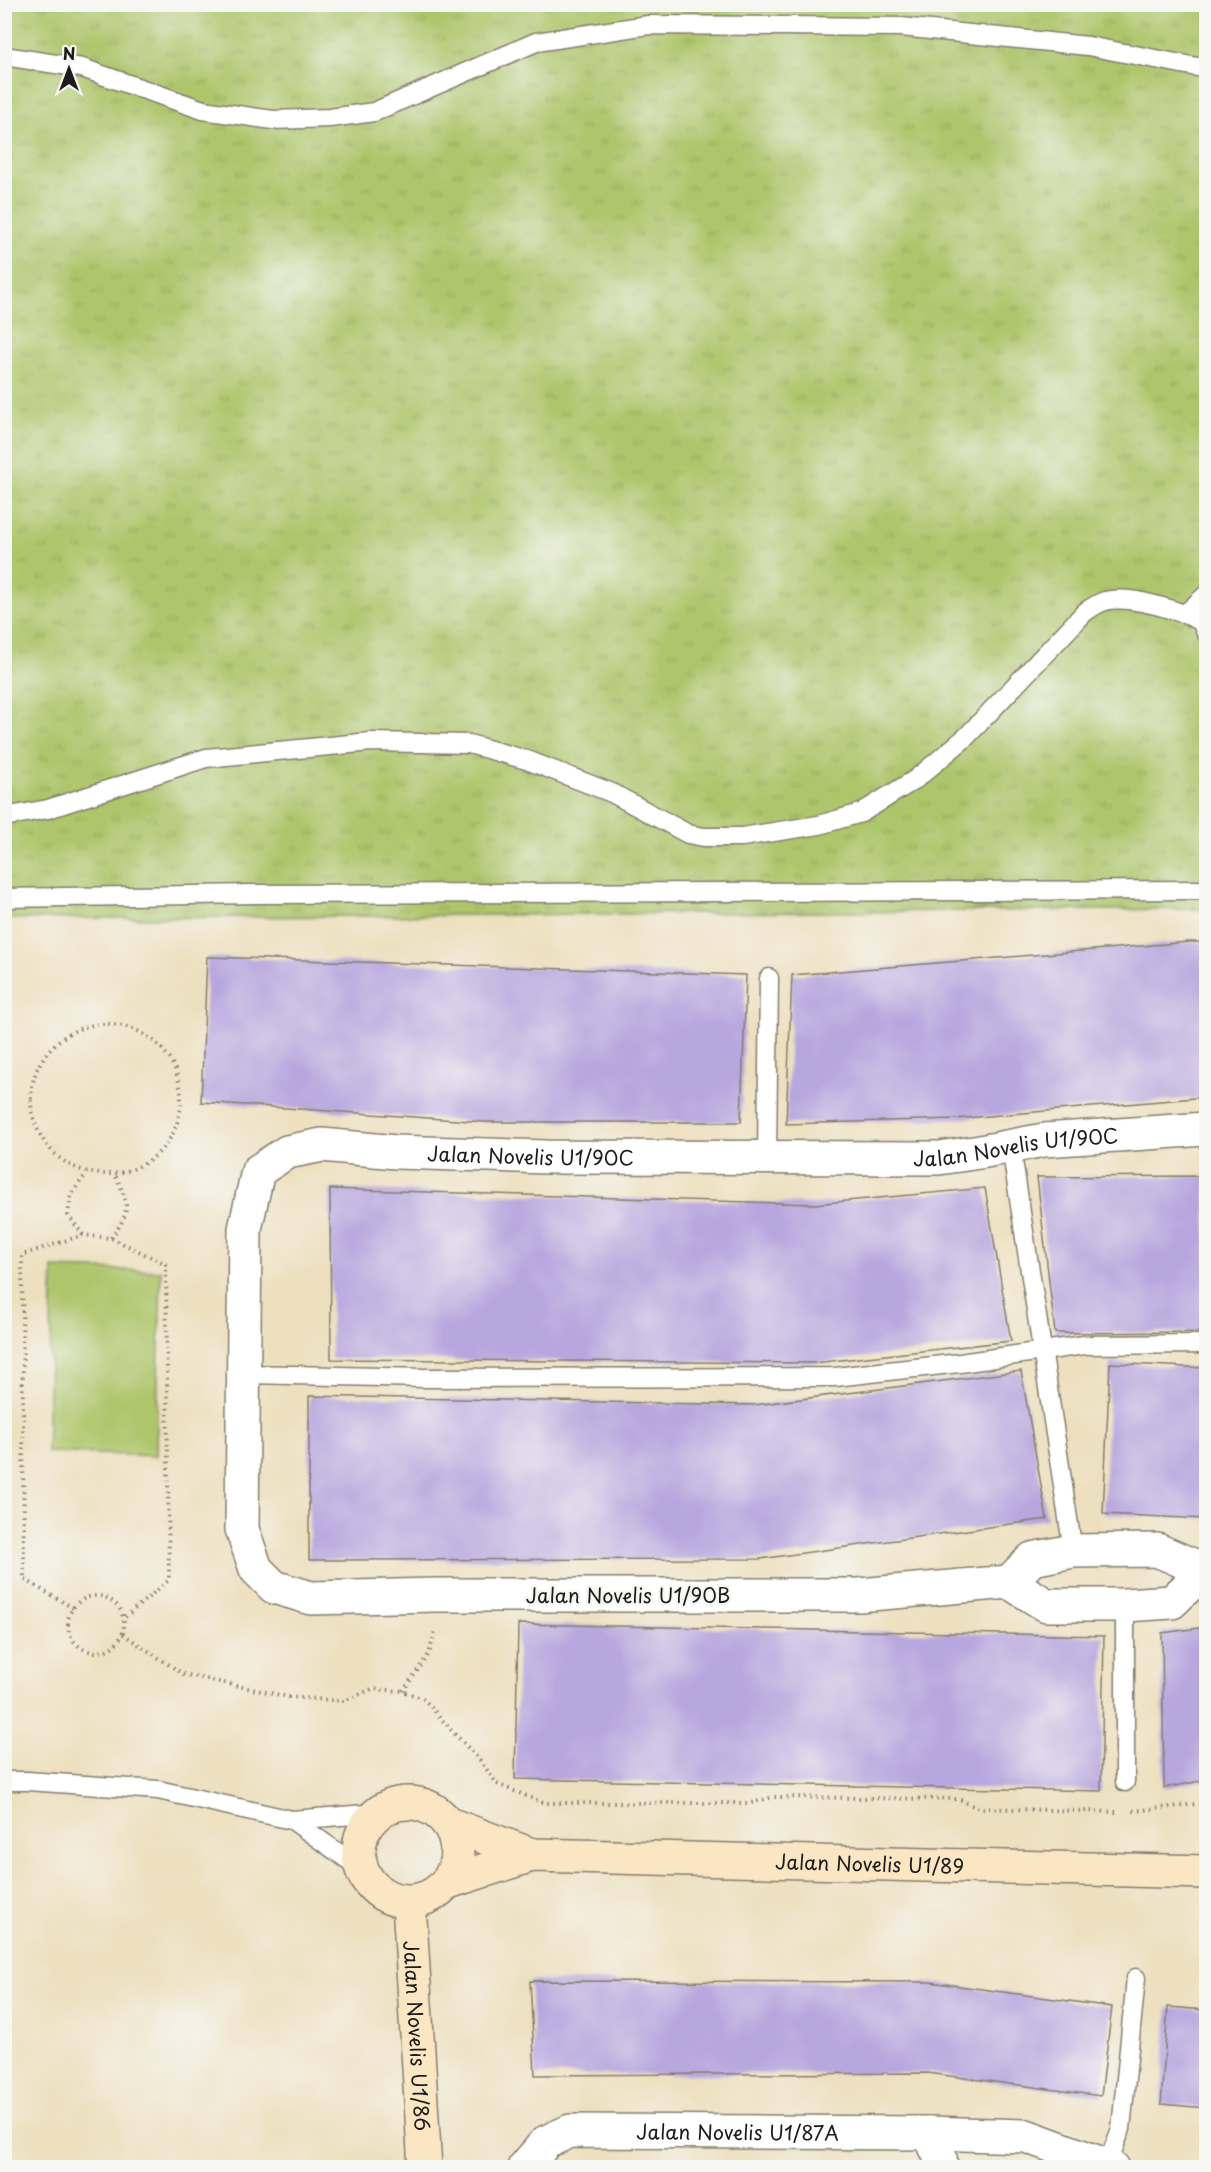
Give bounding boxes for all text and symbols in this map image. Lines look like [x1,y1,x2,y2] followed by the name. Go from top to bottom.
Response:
[39,39,99,99] north arrow
[63,41,75,65] text: N
[913,1120,1119,1173] street label: Jalan Novelis U1/90C
[427,1138,634,1172] street label: Jalan Novelis U1/90C
[526,1580,730,1610] street label: Jalan Novelis U1/90B
[775,1846,964,1881] street label: Jalan Novelis U1/89
[396,1940,438,2132] street label: Jalan Novelis U1/86
[636,2116,839,2147] street label: Jalan Novelis U1/87A

